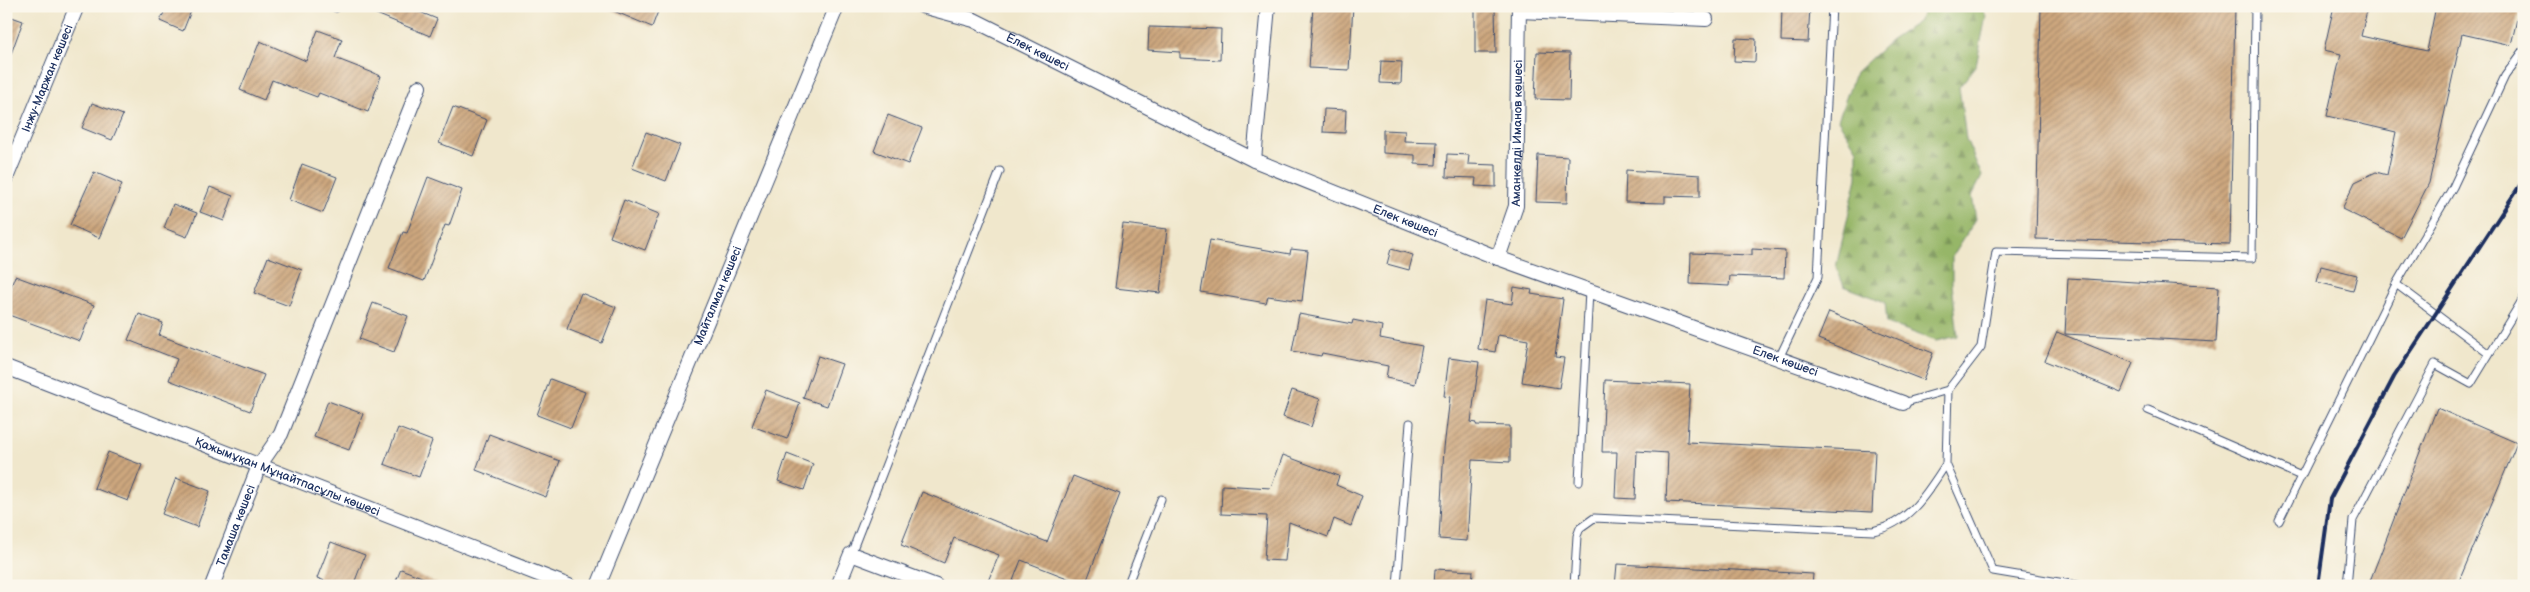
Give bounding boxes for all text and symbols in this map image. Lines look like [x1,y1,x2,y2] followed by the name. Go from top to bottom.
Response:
[19,22,77,134] street label: Інжу-Маржан көшесі
[1003,30,1072,74] street label: Елек көшесі
[1509,60,1526,207] street label: Аманкелді Иманов көшесі
[1371,202,1440,241] street label: Елек көшесі
[691,244,745,348] street label: Майталман көшесі
[1750,343,1820,380] street label: Елек көшесі
[193,434,382,520] street label: Қажымұқан Мұңайтпасұлы көшесі
[213,483,259,569] street label: Тамаша көшесі

